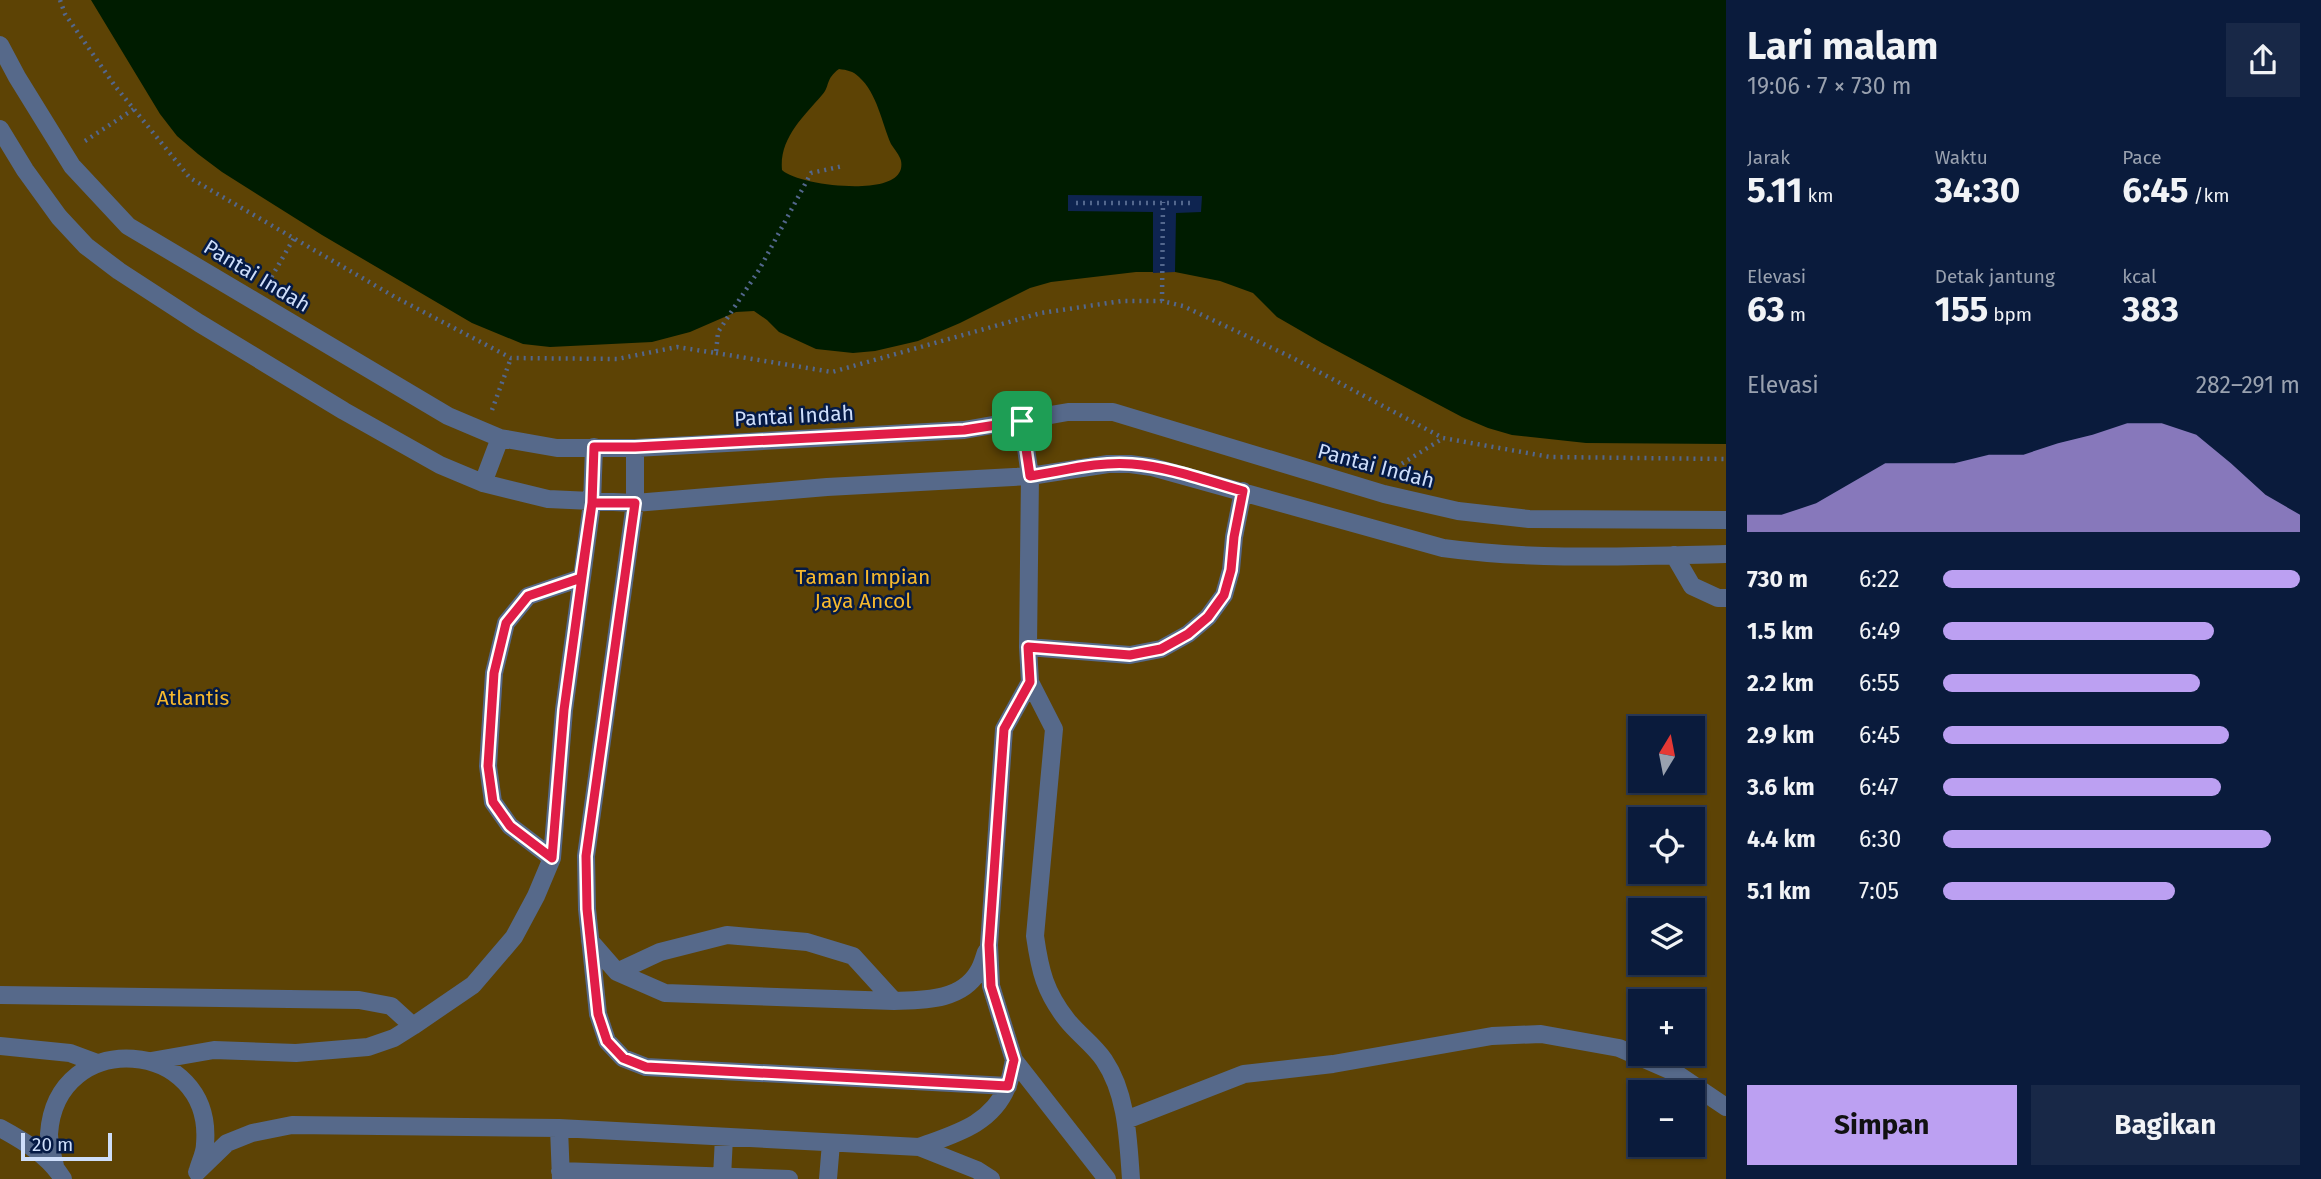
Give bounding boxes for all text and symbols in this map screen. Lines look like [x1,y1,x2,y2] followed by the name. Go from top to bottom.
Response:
[1747,23,1938,69] text: Lari malam
[2226,23,2300,97] button: share
[1747,72,1911,100] text: 19:06 · 7 × 730 m
[1747,146,1790,169] text: Jarak
[1935,146,1988,169] text: Waktu
[2122,146,2162,169] text: Pace
[1747,169,1803,211] text: 5.11
[1935,169,2020,211] text: 34:30
[2122,169,2188,211] text: 6:45
[1803,184,1834,207] text: km
[2188,184,2229,207] text: /km
[199,234,315,318] street label: Pantai Indah
[1747,265,1806,288] text: Elevasi
[1935,265,2055,288] text: Detak jantung
[2122,265,2157,288] text: kcal
[1747,288,1785,330] text: 63
[1935,288,1988,330] text: 155
[2122,288,2179,330] text: 383
[1785,303,1806,326] text: m
[1988,303,2032,326] text: bpm
[1747,371,1819,399] text: Elevasi
[2196,371,2300,399] text: 282–291 m
[992,391,1052,451] pin
[733,400,855,432] street label: Pantai Indah
[1003,402,1041,440] icon: arrive
[1315,438,1437,494] street label: Pantai Indah
[796,564,930,614] park label: Taman Impian Jaya Ancol
[1747,565,1808,593] text: 730 m
[1859,565,1900,593] text: 6:22
[1747,617,1813,645] text: 1.5 km
[1859,617,1901,645] text: 6:49
[1747,669,1814,697] text: 2.2 km
[1859,669,1900,697] text: 6:55
[157,685,229,711] park label: Atlantis
[1628,716,1704,793] north arrow
[1628,716,1705,1157] map controls
[1747,721,1814,749] text: 2.9 km
[1859,721,1900,749] text: 6:45
[1747,773,1815,801] text: 3.6 km
[1859,773,1899,801] text: 6:47
[1628,807,1705,884] button: locate
[1747,825,1816,853] text: 4.4 km
[1859,825,1901,853] text: 6:30
[1747,877,1811,905] text: 5.1 km
[1859,877,1899,905] text: 7:05
[1628,898,1705,975] button: layers
[1628,989,1705,1066] button: +
[1628,1080,1705,1157] button: −
[1747,1085,2017,1165] button: Simpan
[2031,1085,2300,1165] button: Bagikan
[21,1130,112,1162] scale bar
[32,1133,73,1156] text: 20 m

